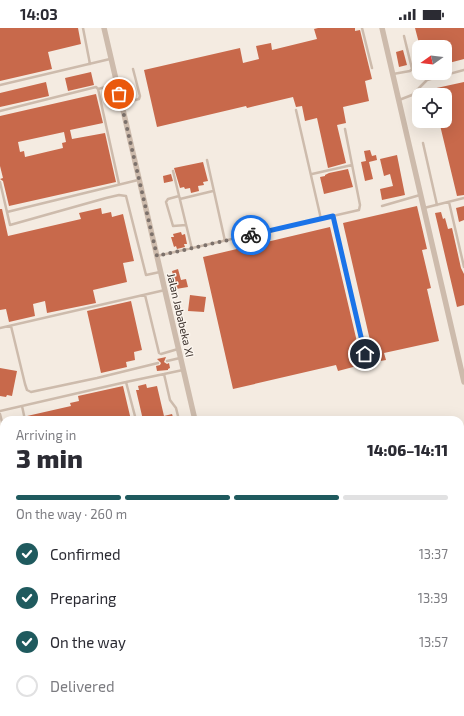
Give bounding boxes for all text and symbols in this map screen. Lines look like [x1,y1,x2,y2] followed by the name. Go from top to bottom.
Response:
[20,5,58,23] text: 14:03
[412,40,452,80] north arrow
[412,40,452,128] map controls
[102,77,136,111] pin
[108,83,130,105] icon: bag
[412,88,452,128] button: locate
[231,215,271,255] courier
[240,224,262,246] icon: bike
[165,272,197,358] street label: Jalan Jababeka XI
[348,337,382,371] pin
[354,343,376,365] icon: home
[16,427,76,443] text: Arriving in
[367,441,448,459] text: 14:06–14:11
[16,442,83,473] text: 3 min
[16,506,127,522] text: On the way · 260 m
[16,543,38,565] icon: check
[50,545,121,563] text: Confirmed
[419,546,448,562] text: 13:37
[16,587,38,609] icon: check
[50,589,116,607] text: Preparing
[418,590,448,606] text: 13:39
[16,631,38,653] icon: check
[50,633,126,651] text: On the way
[419,634,448,650] text: 13:57
[50,677,115,695] text: Delivered

